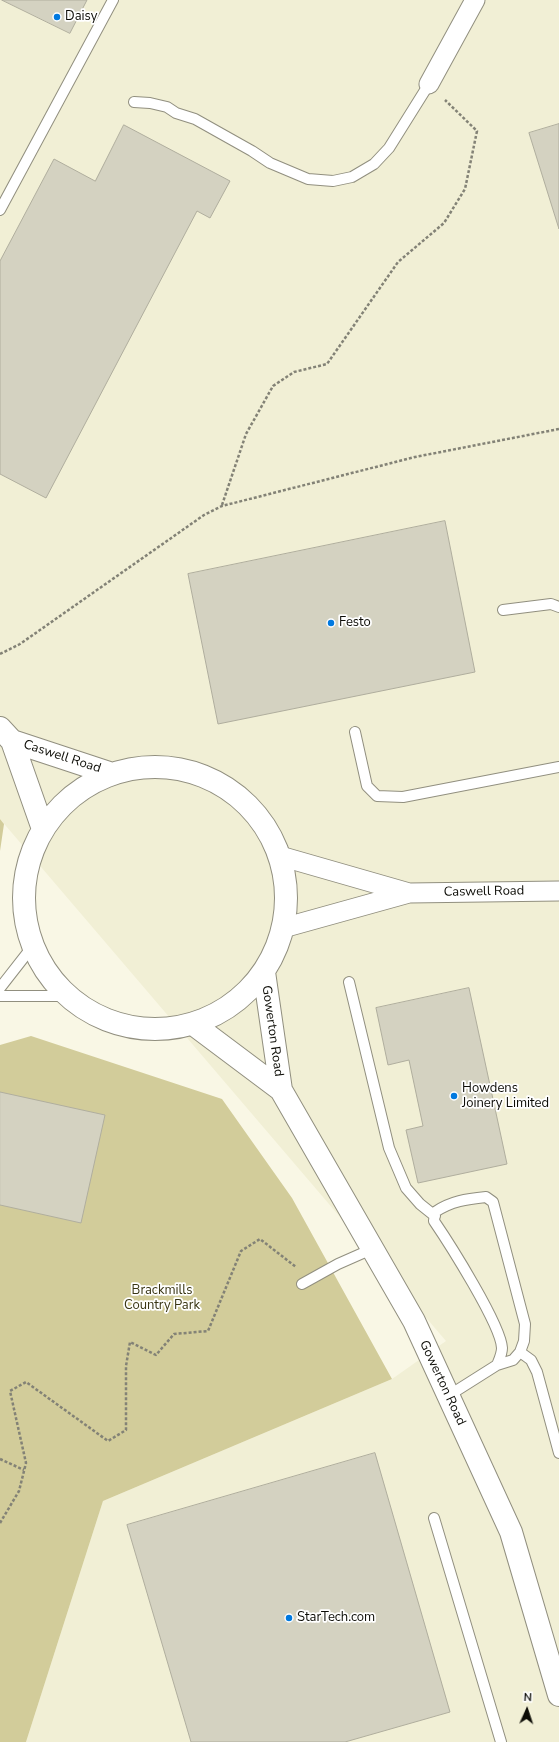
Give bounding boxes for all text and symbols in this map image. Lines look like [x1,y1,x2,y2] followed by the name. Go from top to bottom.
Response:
[65,9,97,25] place label: Daisy
[52,12,62,22] marker: Daisy
[339,615,371,631] place label: Festo
[326,618,336,628] marker: Festo
[21,737,103,777] street label: Caswell Road
[444,883,524,901] street label: Caswell Road
[258,984,286,1078] street label: Gowerton Road
[462,1081,549,1112] place label: Howdens Joinery Limited
[449,1091,459,1101] marker: Howdens Joinery Limited
[124,1283,200,1314] park label: Brackmills Country Park
[415,1338,469,1428] street label: Gowerton Road
[297,1610,375,1626] place label: StarTech.com
[284,1613,294,1623] marker: StarTech.com
[507,1690,547,1730] north arrow
[523,1690,532,1705] text: N

